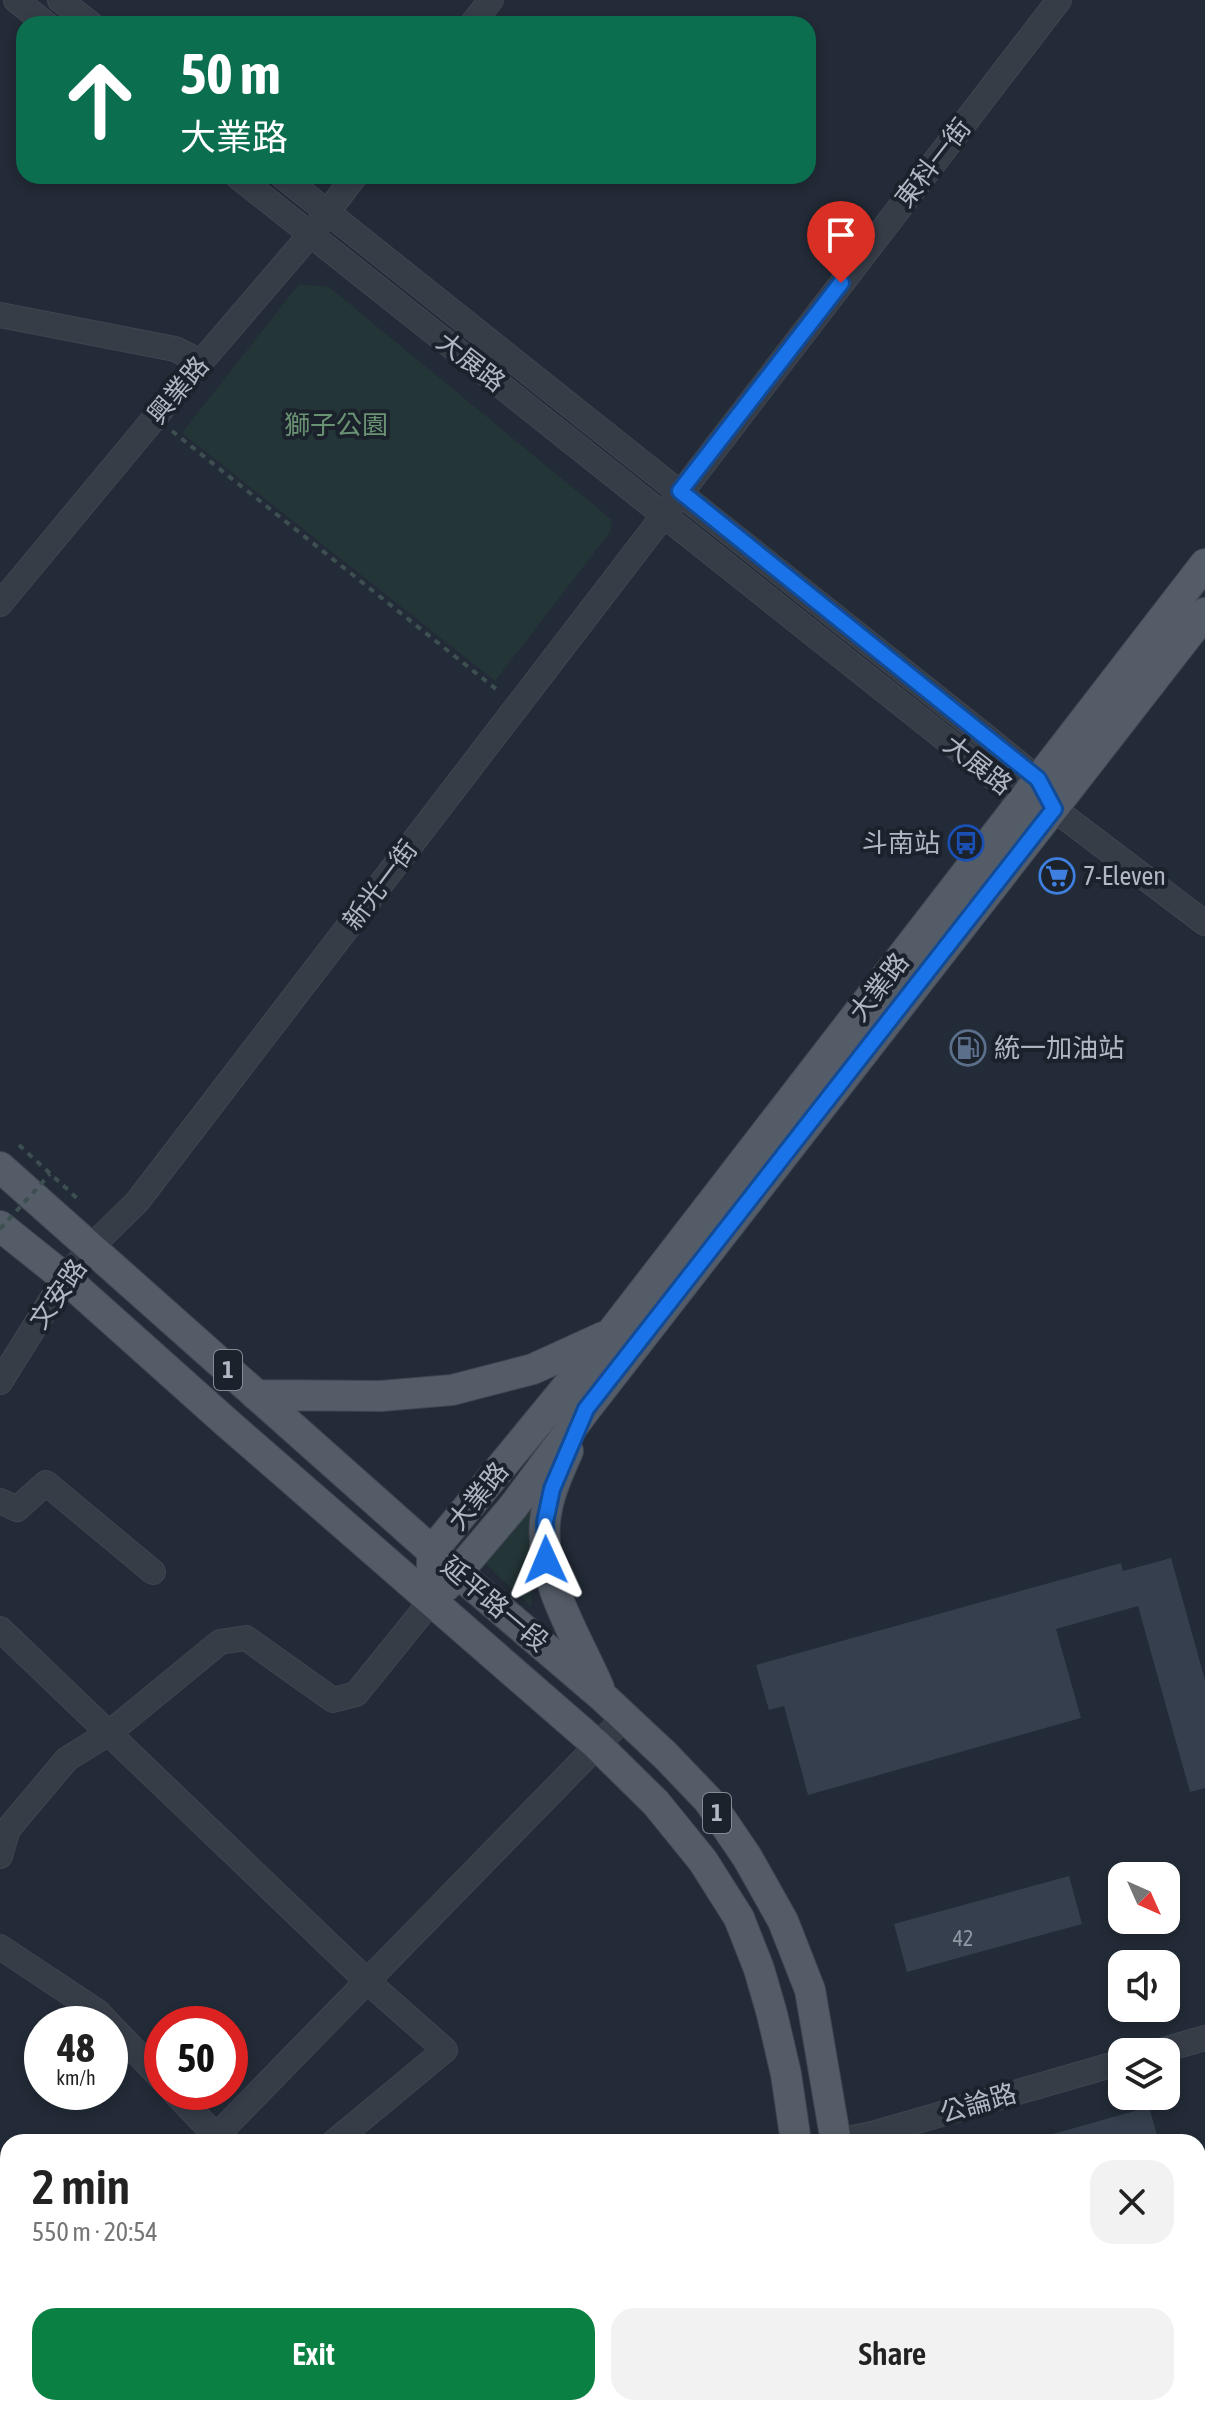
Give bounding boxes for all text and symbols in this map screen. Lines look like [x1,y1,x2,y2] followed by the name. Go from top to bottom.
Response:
[180,42,281,106] text: 50 m
[48,48,152,152] icon: ahead
[889,113,977,213] street label: 東科一街
[180,116,288,158] text: 大業路
[807,201,875,283] pin
[819,213,863,257] icon: arrive
[431,326,511,398] street label: 大展路
[141,350,215,430] street label: 興業路
[284,410,388,440] park label: 獅子公園
[938,729,1018,801] street label: 大展路
[947,824,985,862] bus stop icon: 斗南站
[862,828,940,858] place label: 斗南站
[337,834,423,936] street label: 新光一街
[1038,857,1076,895] supermarket icon: 7-Eleven
[1083,861,1166,891] place label: 7-Eleven
[843,947,915,1027] street label: 大業路
[949,1029,987,1067] fuel station icon: 統一加油站
[994,1033,1124,1063] place label: 統一加油站
[23,1253,93,1335] street label: 文安路
[214,1350,242,1390] road number: 1
[442,1456,514,1536] street label: 大業路
[504,1518,588,1602] position arrow
[436,1551,554,1657] street label: 延平路一段
[703,1793,731,1833] road number: 1
[1108,1862,1180,1934] north arrow
[1108,1862,1180,2110] map controls
[953,1925,973,1951] house number: 42
[1108,1950,1180,2022] button: sound
[144,2006,248,2110] speed limit sign: 50
[57,2025,95,2070] text: 48
[1108,2038,1180,2110] button: layers
[56,2066,96,2089] text: km/h
[936,2078,1020,2128] street label: 公論路
[32,2159,130,2214] text: 2 min
[1090,2160,1174,2244] button: close
[32,2217,158,2247] text: 550 m · 20:54
[32,2308,595,2400] button: Exit
[611,2308,1174,2400] button: Share

